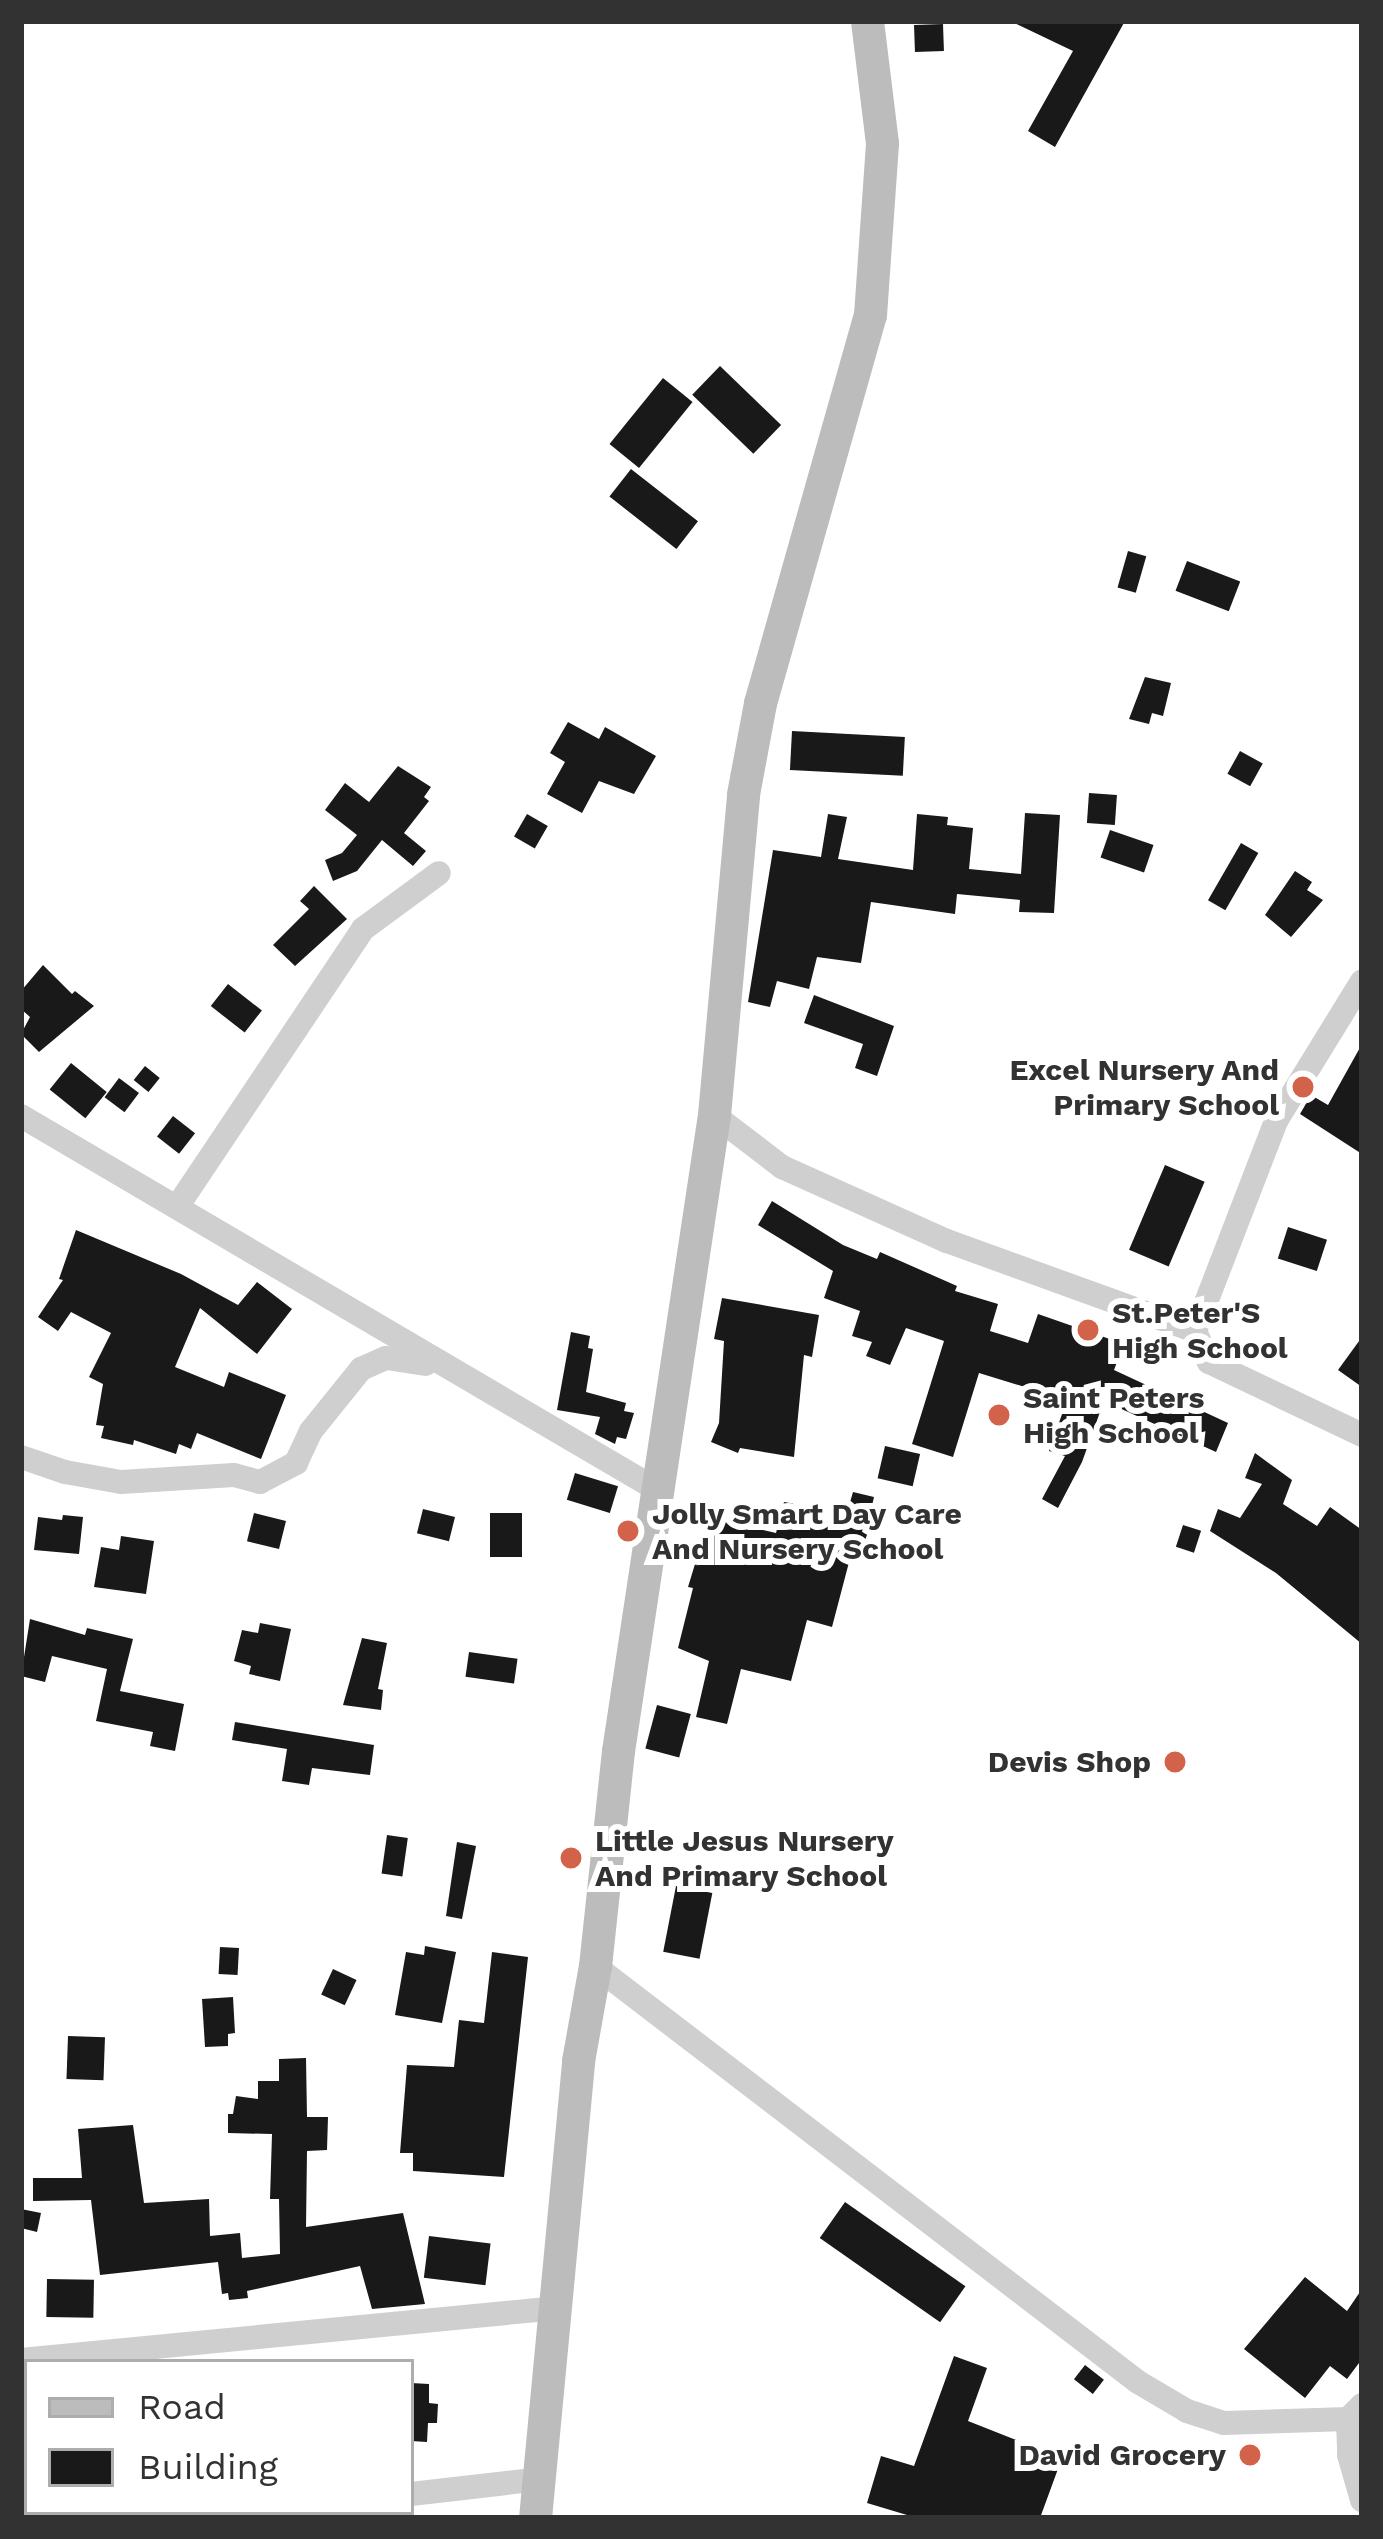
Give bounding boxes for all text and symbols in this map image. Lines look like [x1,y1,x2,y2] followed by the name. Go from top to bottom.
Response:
[1008,1052,1279,1122] place label: Excel Nursery And Primary School
[1290,1074,1316,1100] marker: Excel Nursery And Primary School
[1112,1295,1288,1366] place label: St.Peter'S High School
[1075,1317,1101,1343] marker: St.Peter'S High School
[1023,1380,1204,1450] place label: Saint Peters High School
[986,1402,1012,1428] marker: Saint Peters High School
[652,1496,963,1567] place label: Jolly Smart Day Care And Nursery School
[615,1518,641,1544] marker: Jolly Smart Day Care And Nursery School
[988,1744,1151,1780] place label: Devis Shop
[1162,1749,1188,1775] marker: Devis Shop
[595,1823,894,1894] place label: Little Jesus Nursery And Primary School
[558,1845,584,1871] marker: Little Jesus Nursery And Primary School
[24,2359,414,2515] legend
[138,2386,226,2428] text: Road
[1018,2437,1226,2473] place label: David Grocery
[1237,2442,1263,2468] marker: David Grocery
[138,2446,278,2488] text: Building

